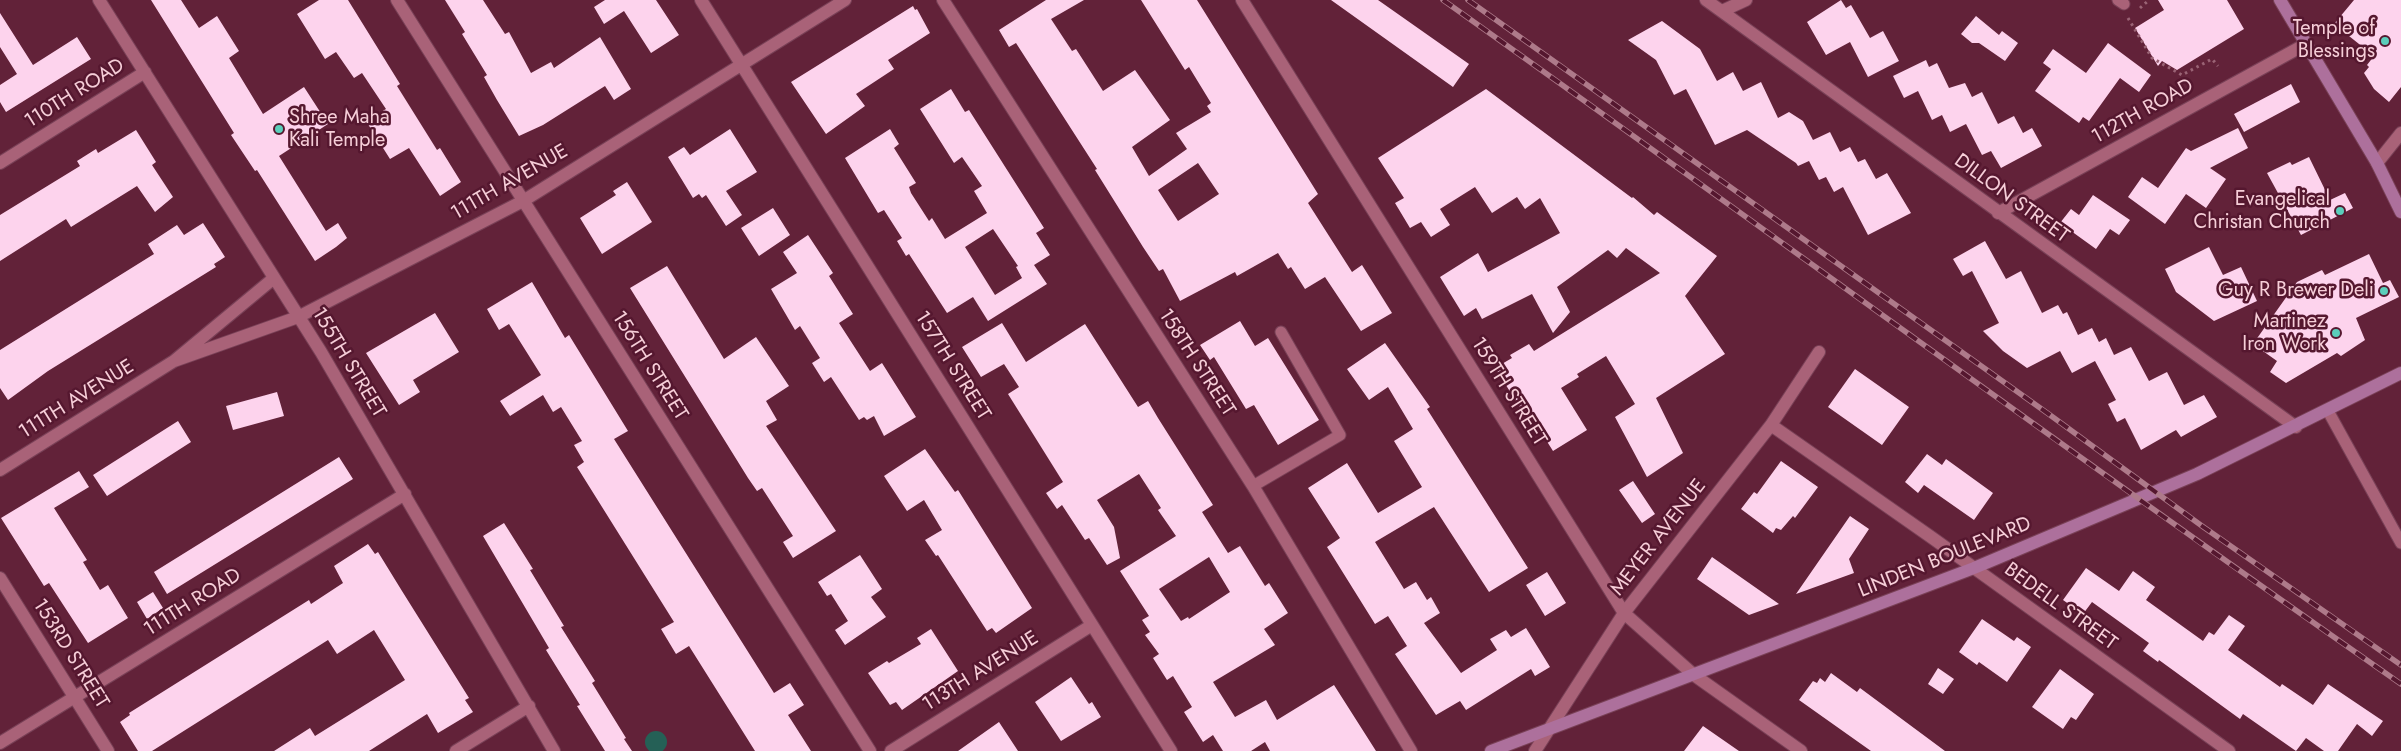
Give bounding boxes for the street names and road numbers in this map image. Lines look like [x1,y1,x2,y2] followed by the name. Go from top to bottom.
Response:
[21,54,129,134] street label: 110TH ROAD
[2088,74,2198,150] street label: 112TH ROAD
[447,140,573,226] street label: 111TH AVENUE
[1949,149,2073,249] street label: DILLON STREET
[306,304,390,422] street label: 155TH STREET
[1152,305,1240,421] street label: 158TH STREET
[606,307,692,425] street label: 156TH STREET
[909,307,995,425] street label: 157TH STREET
[1465,333,1551,451] street label: 159TH STREET
[15,355,139,445] street label: 111TH AVENUE
[1606,475,1712,601] street label: MEYER AVENUE
[1855,512,2035,604] street label: LINDEN BOULEVARD
[1999,558,2121,656] street label: BEDELL STREET
[140,564,246,642] street label: 111TH ROAD
[27,595,113,713] street label: 153RD STREET
[919,627,1043,717] street label: 113TH AVENUE

